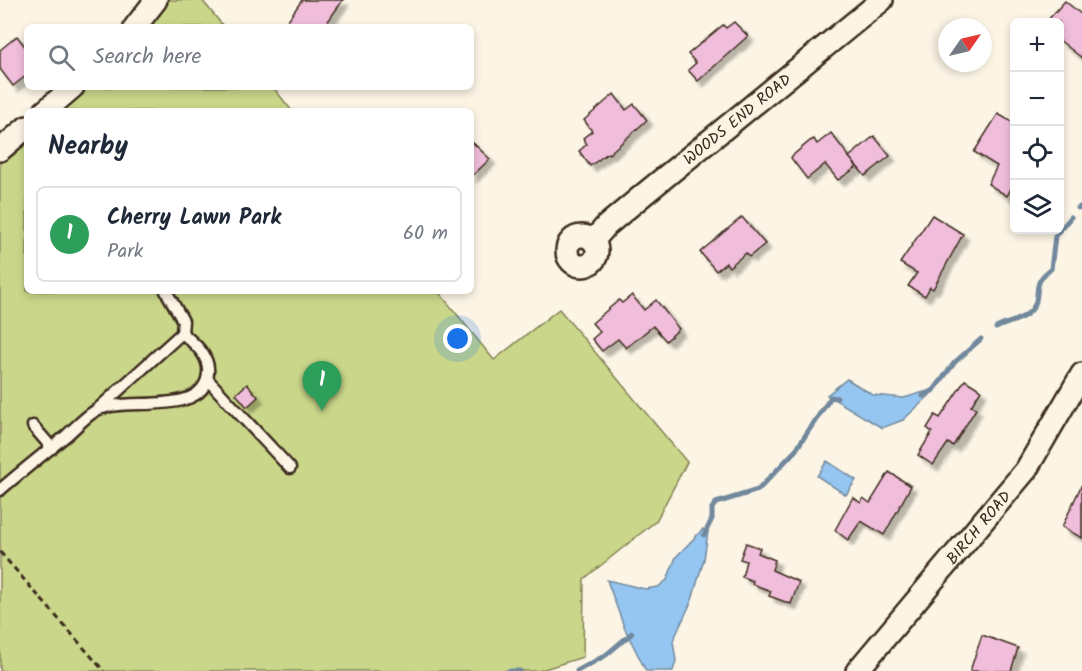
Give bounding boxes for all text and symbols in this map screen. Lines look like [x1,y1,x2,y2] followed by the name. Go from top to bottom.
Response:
[938,18,992,72] north arrow
[1010,18,1064,234] map controls
[1010,18,1064,72] button: +
[24,24,474,90] search box
[93,40,201,75] text: Search here
[45,41,78,74] icon: search
[678,68,797,172] street label: WOODS END ROAD
[1010,72,1064,126] button: −
[48,126,128,168] text: Nearby
[1010,126,1064,180] button: locate
[1010,180,1064,234] button: layers
[107,201,281,236] text: Cherry Lawn Park
[66,218,73,250] text: 1
[403,218,448,250] text: 60 m
[107,236,143,268] text: Park
[443,324,472,353] your location
[302,362,342,411] pin: 1
[940,485,1018,571] street label: BIRCH ROAD

